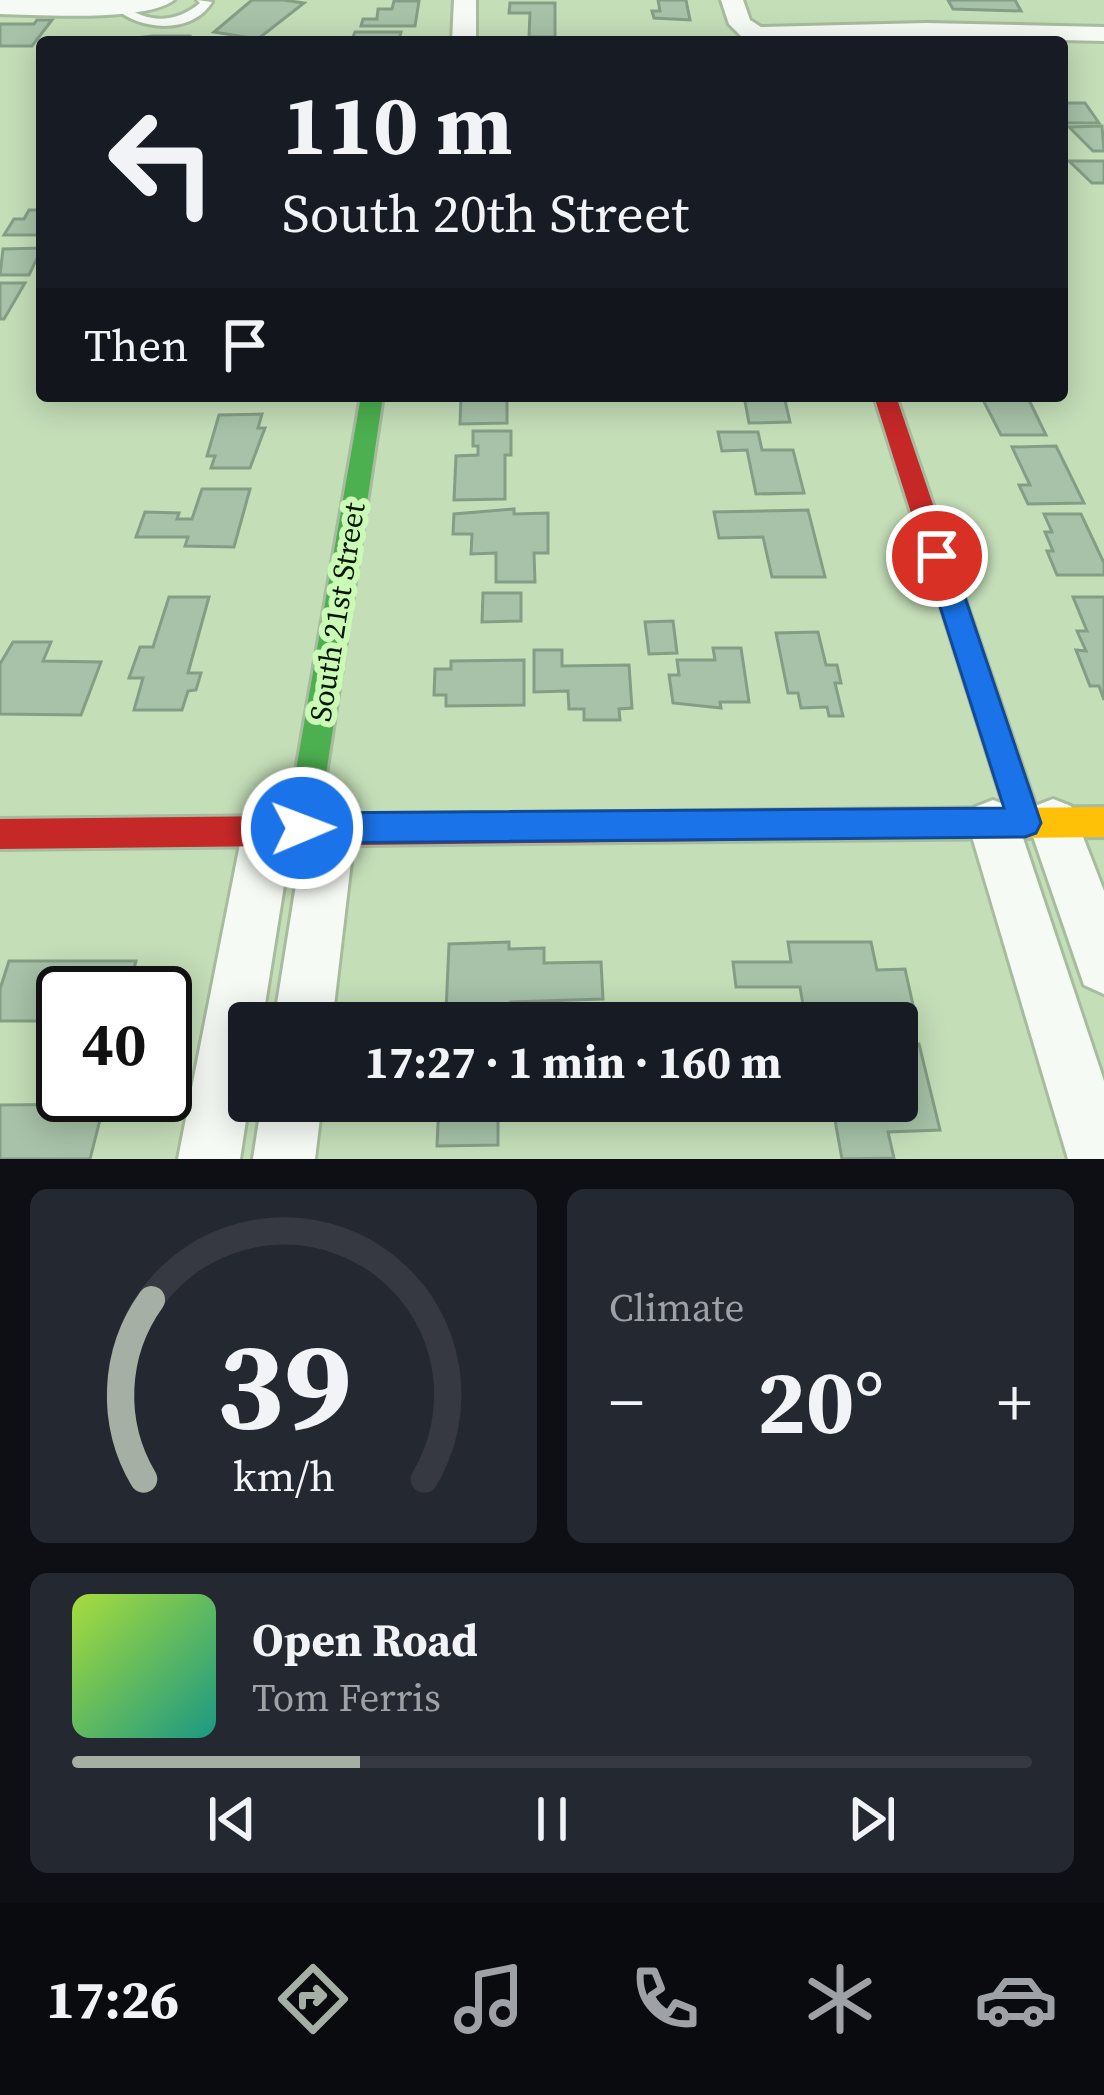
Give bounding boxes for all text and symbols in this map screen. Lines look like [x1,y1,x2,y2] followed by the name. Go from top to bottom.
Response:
[282,67,513,182] text: 110 m
[84,84,240,240] icon: left
[282,176,689,250] text: South 20th Street
[212,312,278,378] icon: arrive
[84,314,188,376] text: Then
[299,499,375,724] street label: South 21st Street
[886,505,988,607] pin
[904,523,970,589] icon: arrive
[239,765,365,891] position arrow
[36,966,192,1122] speed limit sign: 40
[365,1031,781,1093] text: 17:27 · 1 min · 160 m
[609,1281,744,1334] text: Climate
[216,1299,351,1470] text: 39
[757,1340,884,1463] text: 20°
[609,1357,644,1447] text: −
[997,1357,1032,1447] text: +
[232,1447,335,1505] text: km/h
[252,1609,478,1671] text: Open Road
[252,1671,441,1724] text: Tom Ferris
[199,1786,265,1852] icon: previous
[519,1786,585,1852] icon: pause
[839,1786,905,1852] icon: next
[271,1957,355,2041] icon: directions
[447,1957,531,2041] icon: music
[623,1957,707,2041] icon: phone
[798,1957,882,2041] icon: climate
[974,1957,1058,2041] icon: car
[46,1962,179,2036] text: 17:26

